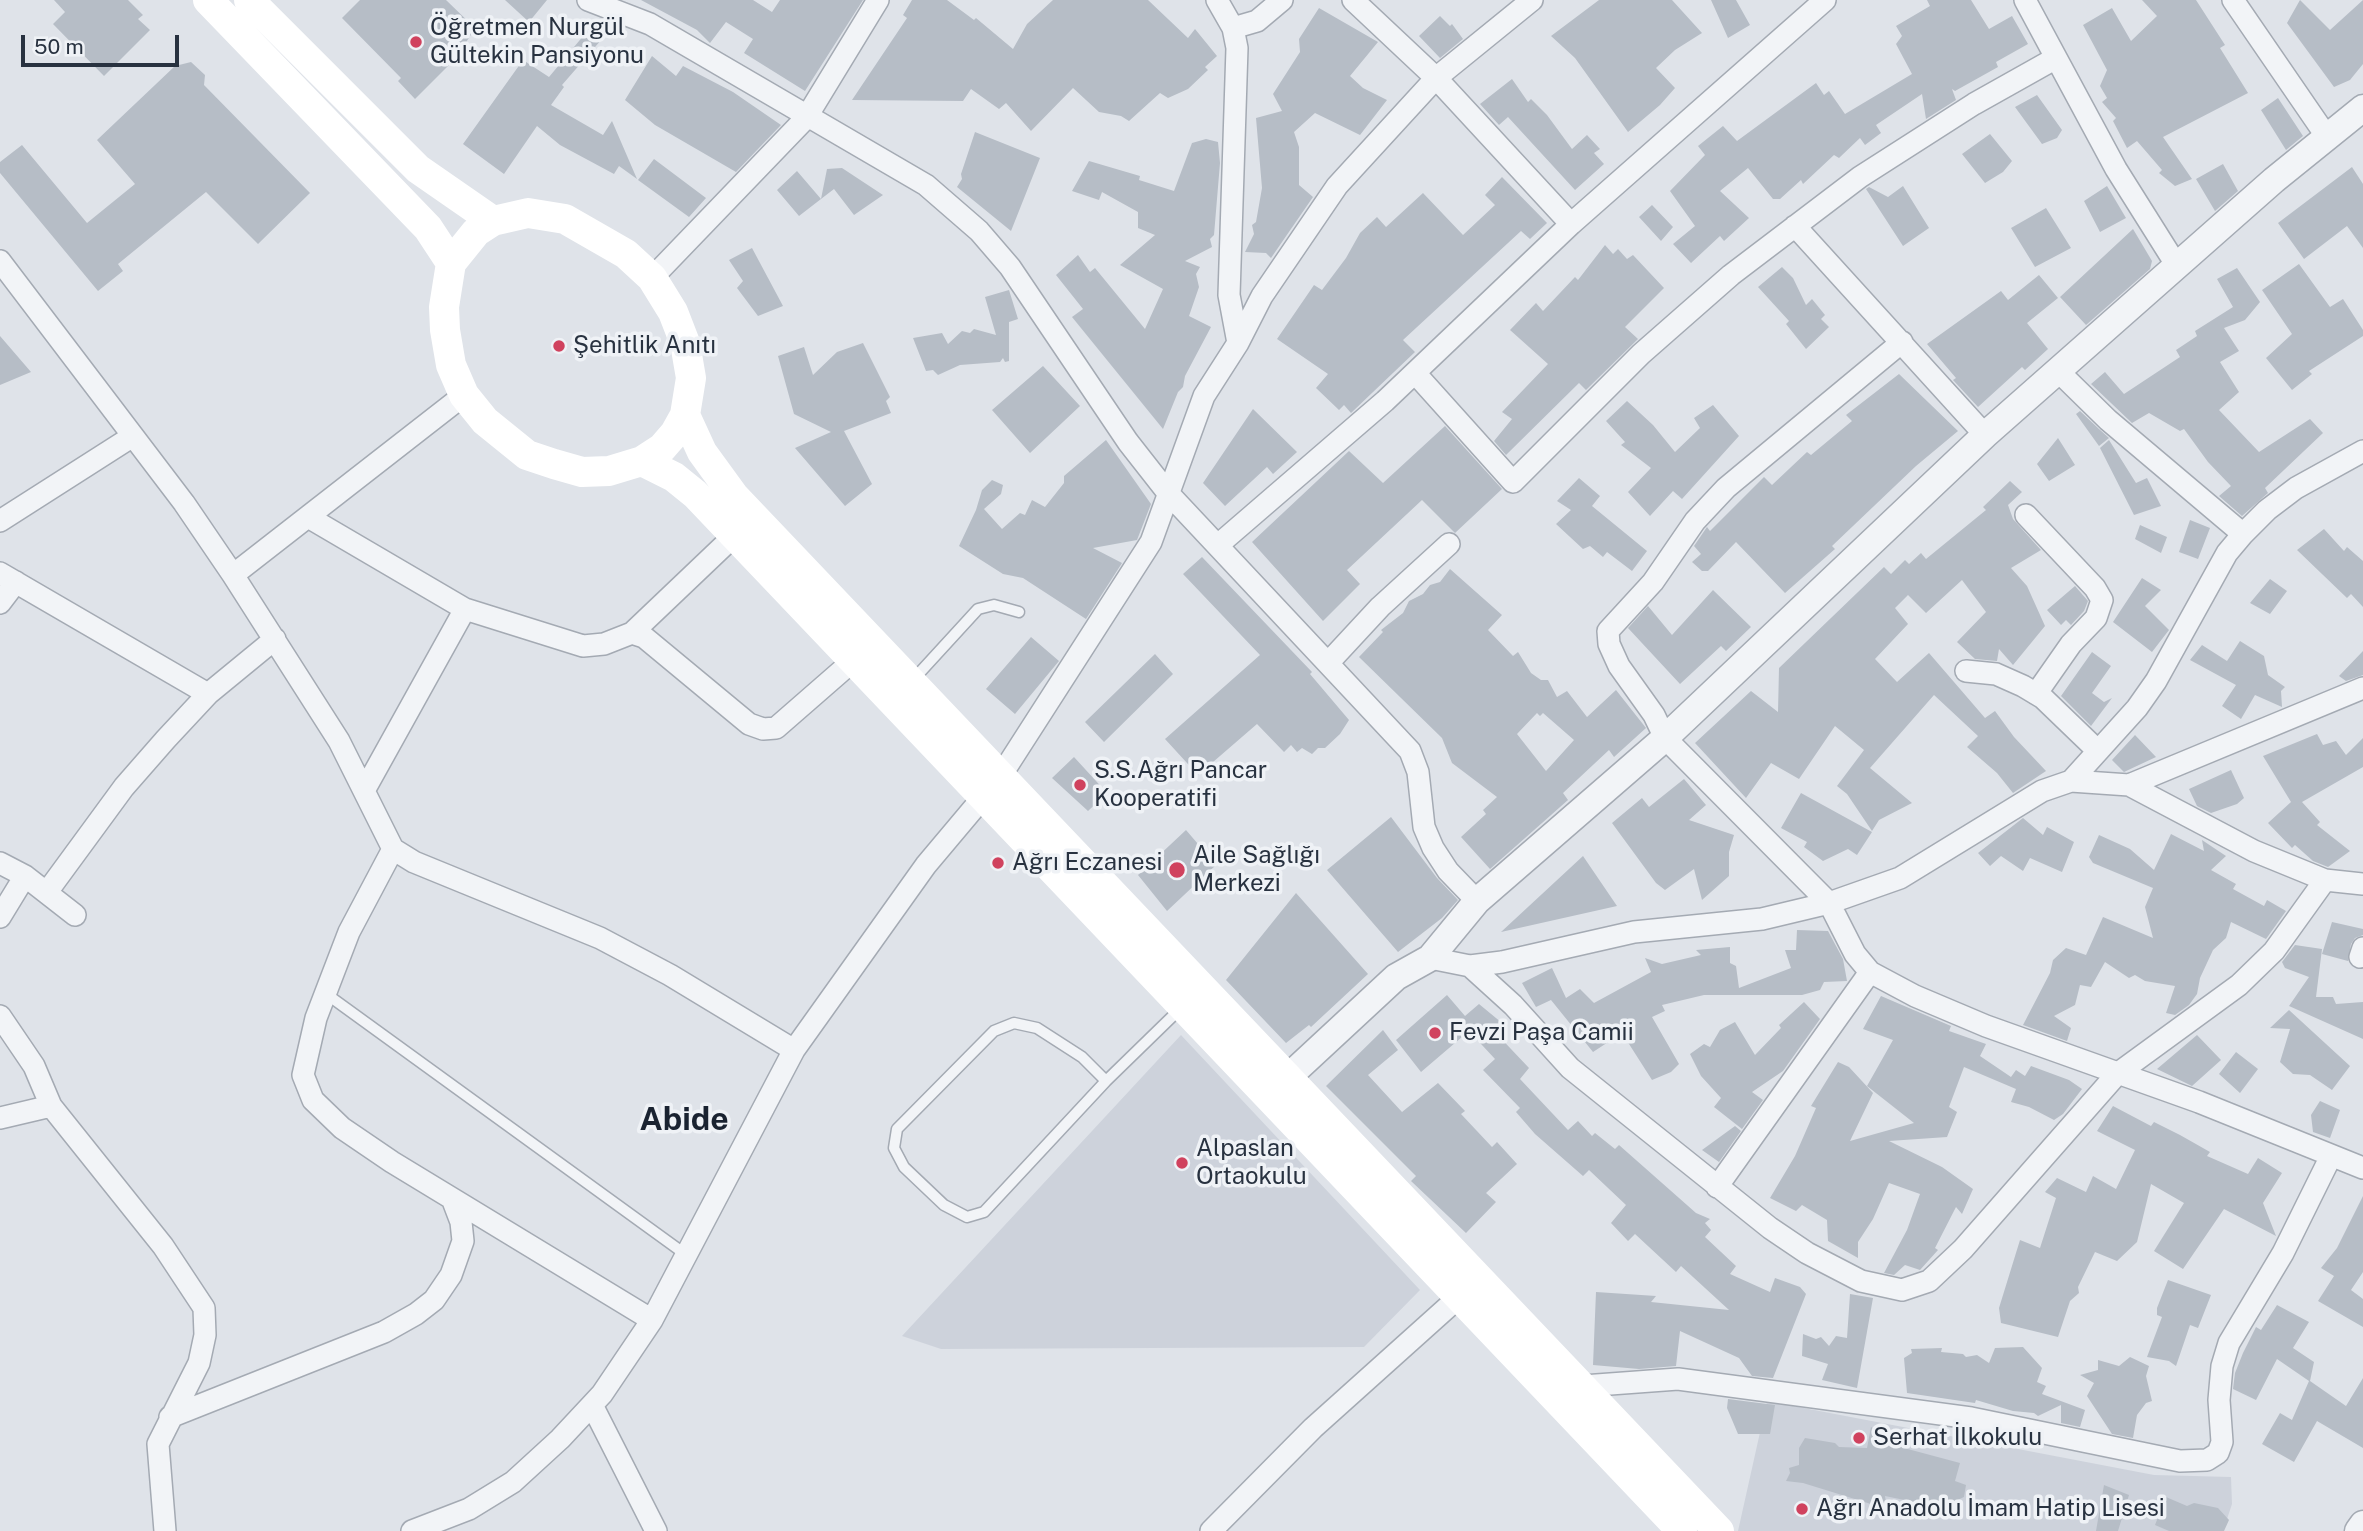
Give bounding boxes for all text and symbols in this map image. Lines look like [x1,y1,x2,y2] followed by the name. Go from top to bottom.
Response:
[430,14,644,70] place label: Öğretmen Nurgül Gültekin Pansiyonu
[24,21,182,65] scale bar
[34,34,84,59] text: 50 m
[408,34,424,50] marker: Öğretmen Nurgül Gültekin Pansiyonu
[573,332,716,360] place label: Şehitlik Anıtı
[551,338,567,354] marker: Şehitlik Anıtı
[1094,757,1267,813] place label: S.S.Ağrı Pancar Kooperatifi
[1072,777,1088,793] marker: S.S.Ağrı Pancar Kooperatifi
[1193,842,1320,898] place label: Aile Sağlığı Merkezi
[1012,849,1162,877] place label: Ağrı Eczanesi
[990,855,1006,871] marker: Ağrı Eczanesi
[1167,860,1187,880] marker: Aile Sağlığı Merkezi
[1449,1019,1634,1047] place label: Fevzi Paşa Camii
[1427,1025,1443,1041] marker: Fevzi Paşa Camii
[639,1101,729,1139] district label: Abide
[1196,1135,1307,1191] place label: Alpaslan Ortaokulu
[1174,1155,1190,1171] marker: Alpaslan Ortaokulu
[1873,1424,2042,1452] place label: Serhat İlkokulu
[1851,1430,1867,1446] marker: Serhat İlkokulu
[1816,1495,2165,1523] place label: Ağrı Anadolu İmam Hatip Lisesi
[1794,1501,1810,1517] marker: Ağrı Anadolu İmam Hatip Lisesi

